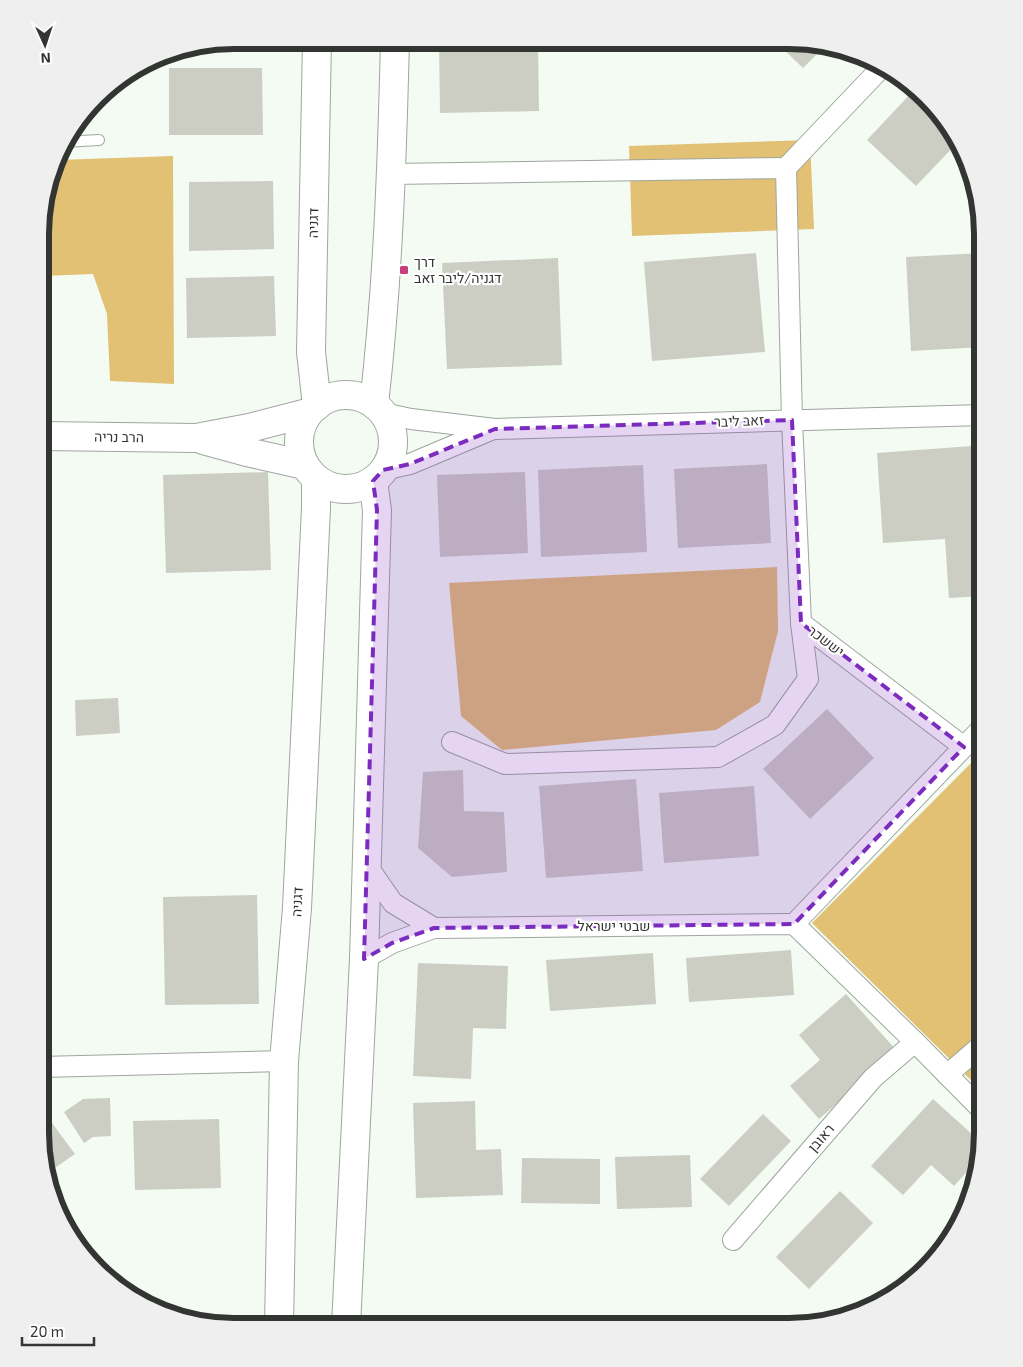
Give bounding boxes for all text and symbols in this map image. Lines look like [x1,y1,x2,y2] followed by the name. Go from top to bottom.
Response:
[20,20,70,70] north arrow
[40,50,51,67] text: N
[304,208,321,238] street label: דגניה
[414,253,502,286] place label: דרך דגניה/ליבר זאב
[398,264,410,276] marker: דרך דגניה/ליבר זאב
[714,411,764,430] street label: זאב ליבר
[94,428,144,445] street label: הרב נריה
[805,622,848,660] street label: יששכר
[287,886,306,918] street label: דגניה
[578,917,650,934] street label: שבטי ישראל
[804,1120,837,1155] street label: ראובן
[22,1314,95,1346] scale bar
[30,1322,64,1340] text: 20 m

